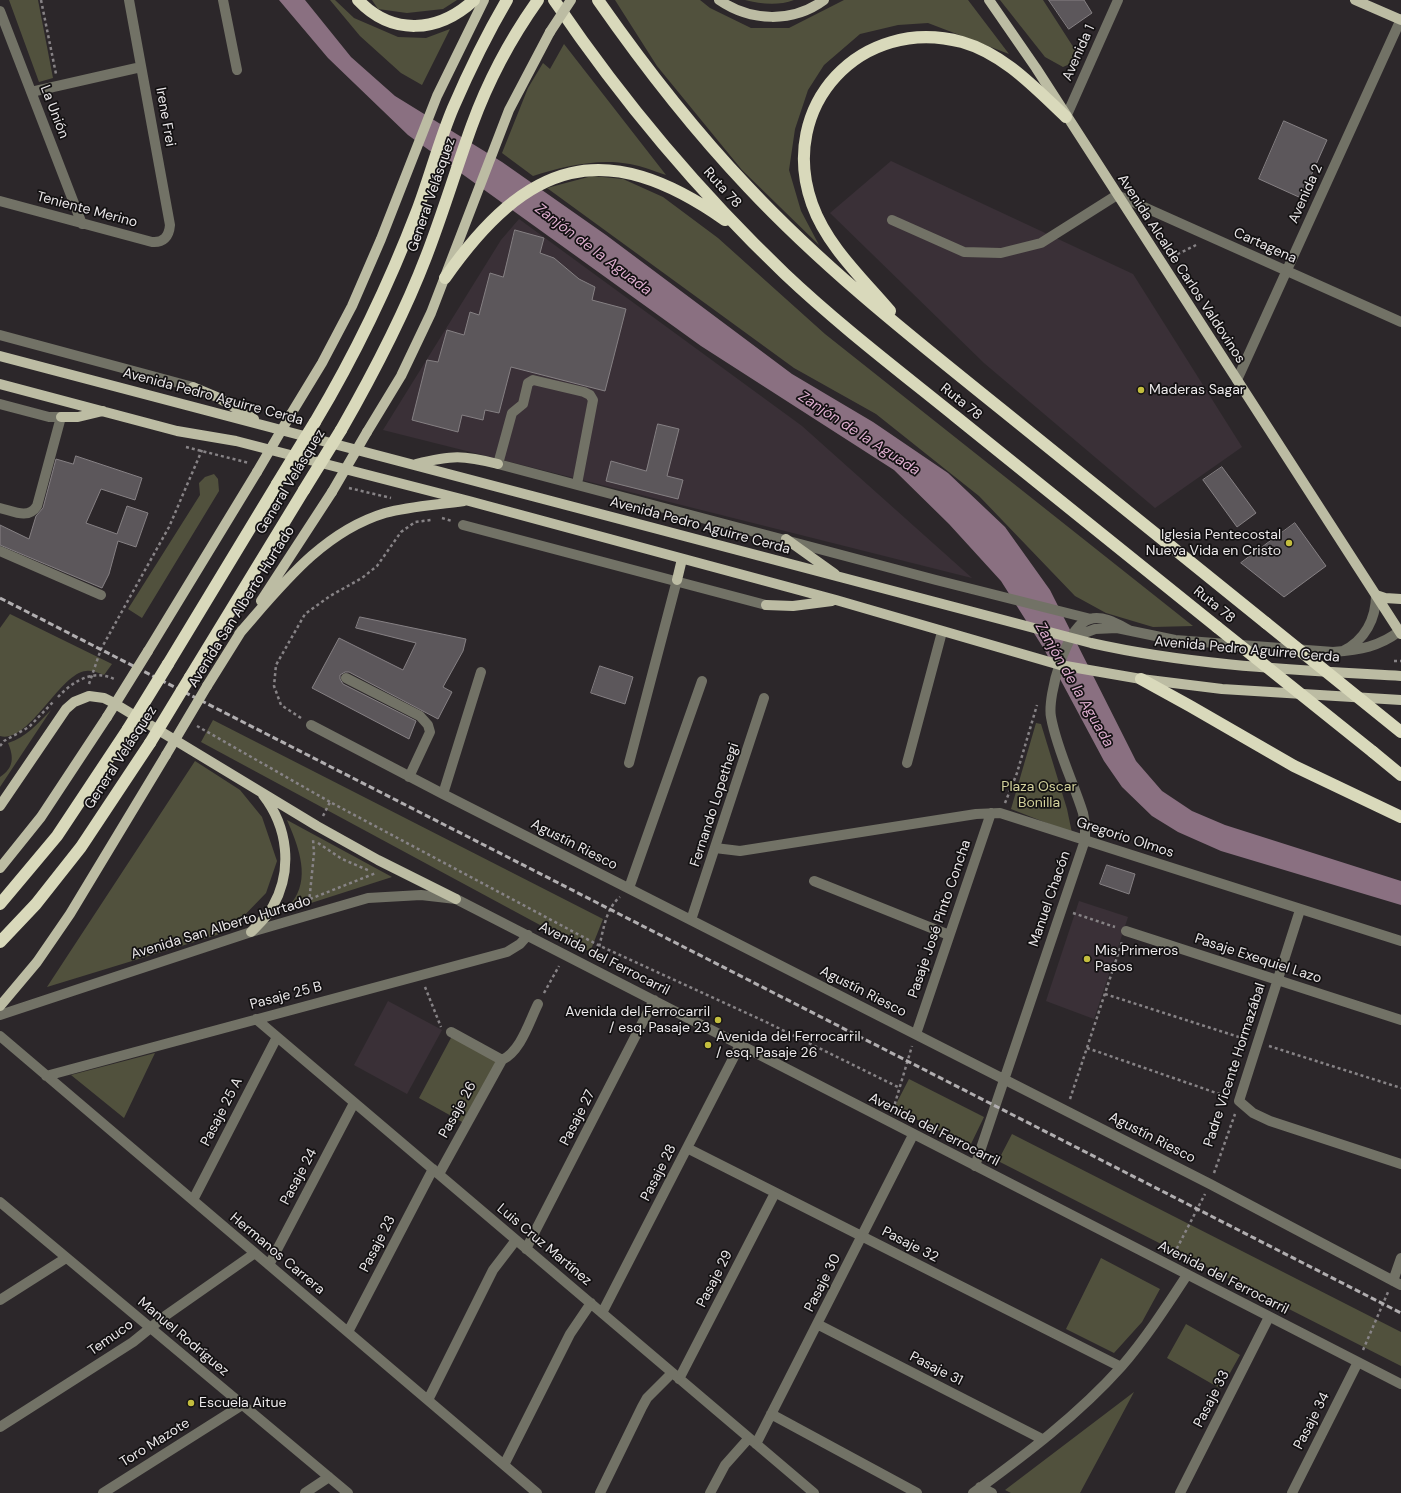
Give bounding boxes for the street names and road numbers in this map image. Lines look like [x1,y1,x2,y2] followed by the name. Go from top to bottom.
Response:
[1059,22,1099,84] street label: Avenida 1
[36,83,72,141] street label: La Unión
[152,86,178,148] street label: Irene Frei
[405,136,459,254] street label: General Velásquez
[1285,162,1327,226] street label: Avenida 2
[699,164,745,212] street label: Ruta 78
[1114,171,1248,367] street label: Avenida Alcalde Carlos Valdovinos
[35,188,139,232] street label: Teniente Merino
[1231,225,1299,267] street label: Cartagena
[121,365,305,429] street label: Avenida Pedro Aguirre Cerda
[937,380,985,424] street label: Ruta 78
[253,426,329,538] street label: General Velásquez
[608,494,792,558] street label: Avenida Pedro Aguirre Cerda
[185,523,299,691] street label: Avenida San Alberto Hurtado
[1190,583,1238,627] street label: Ruta 78
[1154,634,1340,666] street label: Avenida Pedro Aguirre Cerda
[81,703,161,813] street label: General Velásquez
[687,741,743,869] street label: Fernando Lopethegi
[1074,814,1176,862] street label: Gregorio Olmos
[528,816,620,874] street label: Agustín Riesco
[905,838,975,1000] street label: Pasaje José Pinto Concha
[1026,849,1074,949] street label: Manuel Chacón
[129,893,313,963] street label: Avenida San Alberto Hurtado
[536,919,672,999] street label: Avenida del Ferrocarril
[1192,931,1324,987] street label: Pasaje Exequiel Lazo
[817,963,909,1021] street label: Agustín Riesco
[248,978,324,1014] street label: Pasaje 25 B
[1201,981,1269,1149] street label: Padre Vicente Hormazábal
[198,1075,246,1149] street label: Pasaje 25 A
[436,1079,480,1141] street label: Pasaje 26
[557,1087,599,1149] street label: Pasaje 27
[866,1090,1002,1170] street label: Avenida del Ferrocarril
[1106,1109,1198,1167] street label: Agustín Riesco
[638,1142,680,1204] street label: Pasaje 28
[277,1146,321,1208] street label: Pasaje 24
[493,1200,595,1290] street label: Luis Cruz Martínez
[226,1210,328,1298] street label: Hermanos Carrera
[357,1213,399,1275] street label: Pasaje 23
[879,1224,941,1266] street label: Pasaje 32
[1155,1238,1291,1318] street label: Avenida del Ferrocarril
[693,1248,737,1310] street label: Pasaje 29
[801,1251,845,1315] street label: Pasaje 30
[134,1294,232,1380] street label: Manuel Rodríguez
[85,1316,137,1360] street label: Temuco
[907,1348,965,1390] street label: Pasaje 31
[1191,1368,1233,1430] street label: Pasaje 33
[1290,1390,1334,1452] street label: Pasaje 34
[117,1415,193,1471] street label: Toro Mazote

